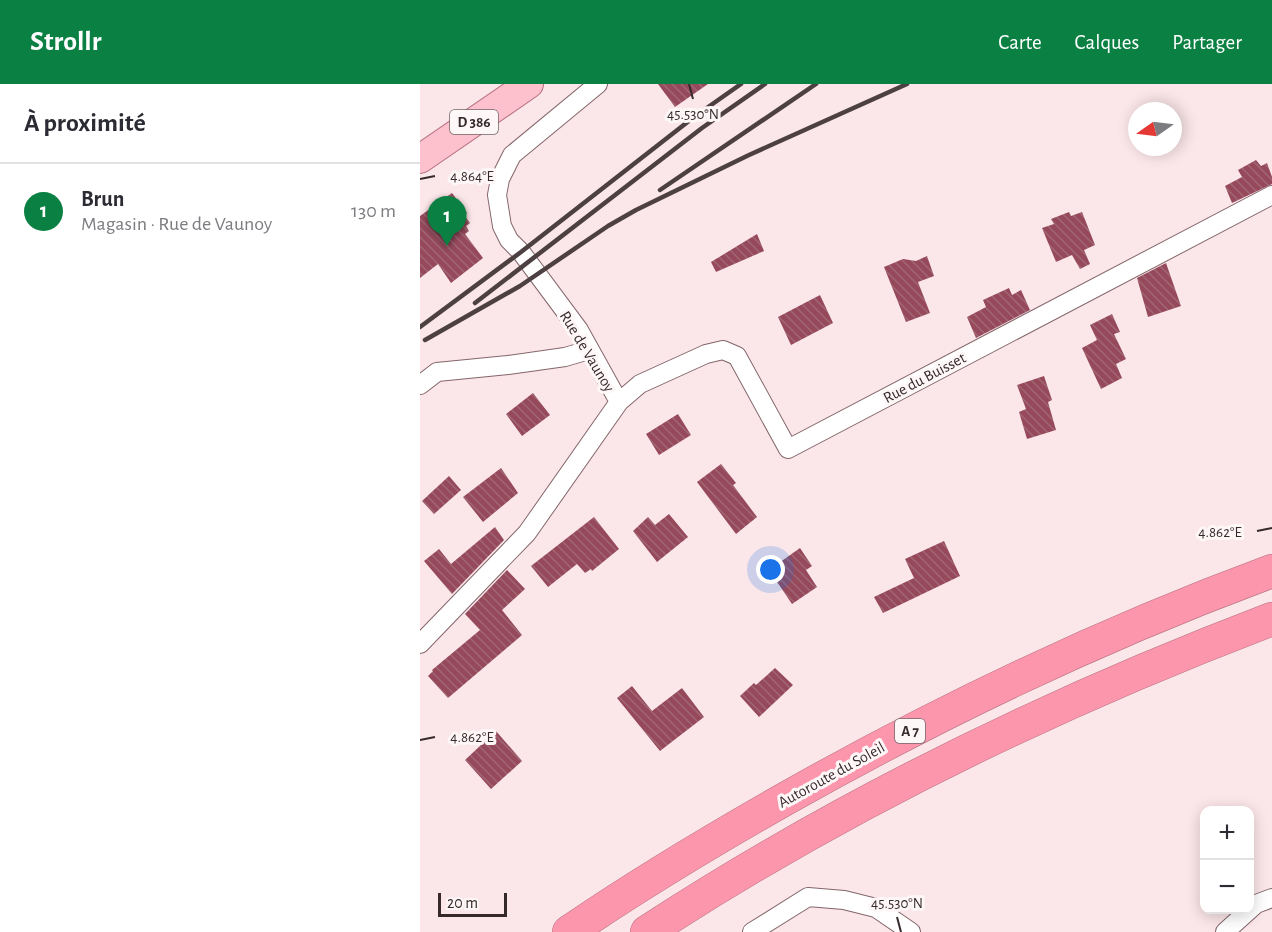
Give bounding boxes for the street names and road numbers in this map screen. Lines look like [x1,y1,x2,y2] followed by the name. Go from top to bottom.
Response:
[450,110,498,134] road number: D 386
[556,308,618,395] street label: Rue de Vaunoy
[881,350,968,406] street label: Rue du Buisset
[895,719,925,743] road number: A 7
[776,739,887,811] street label: Autoroute du Soleil

